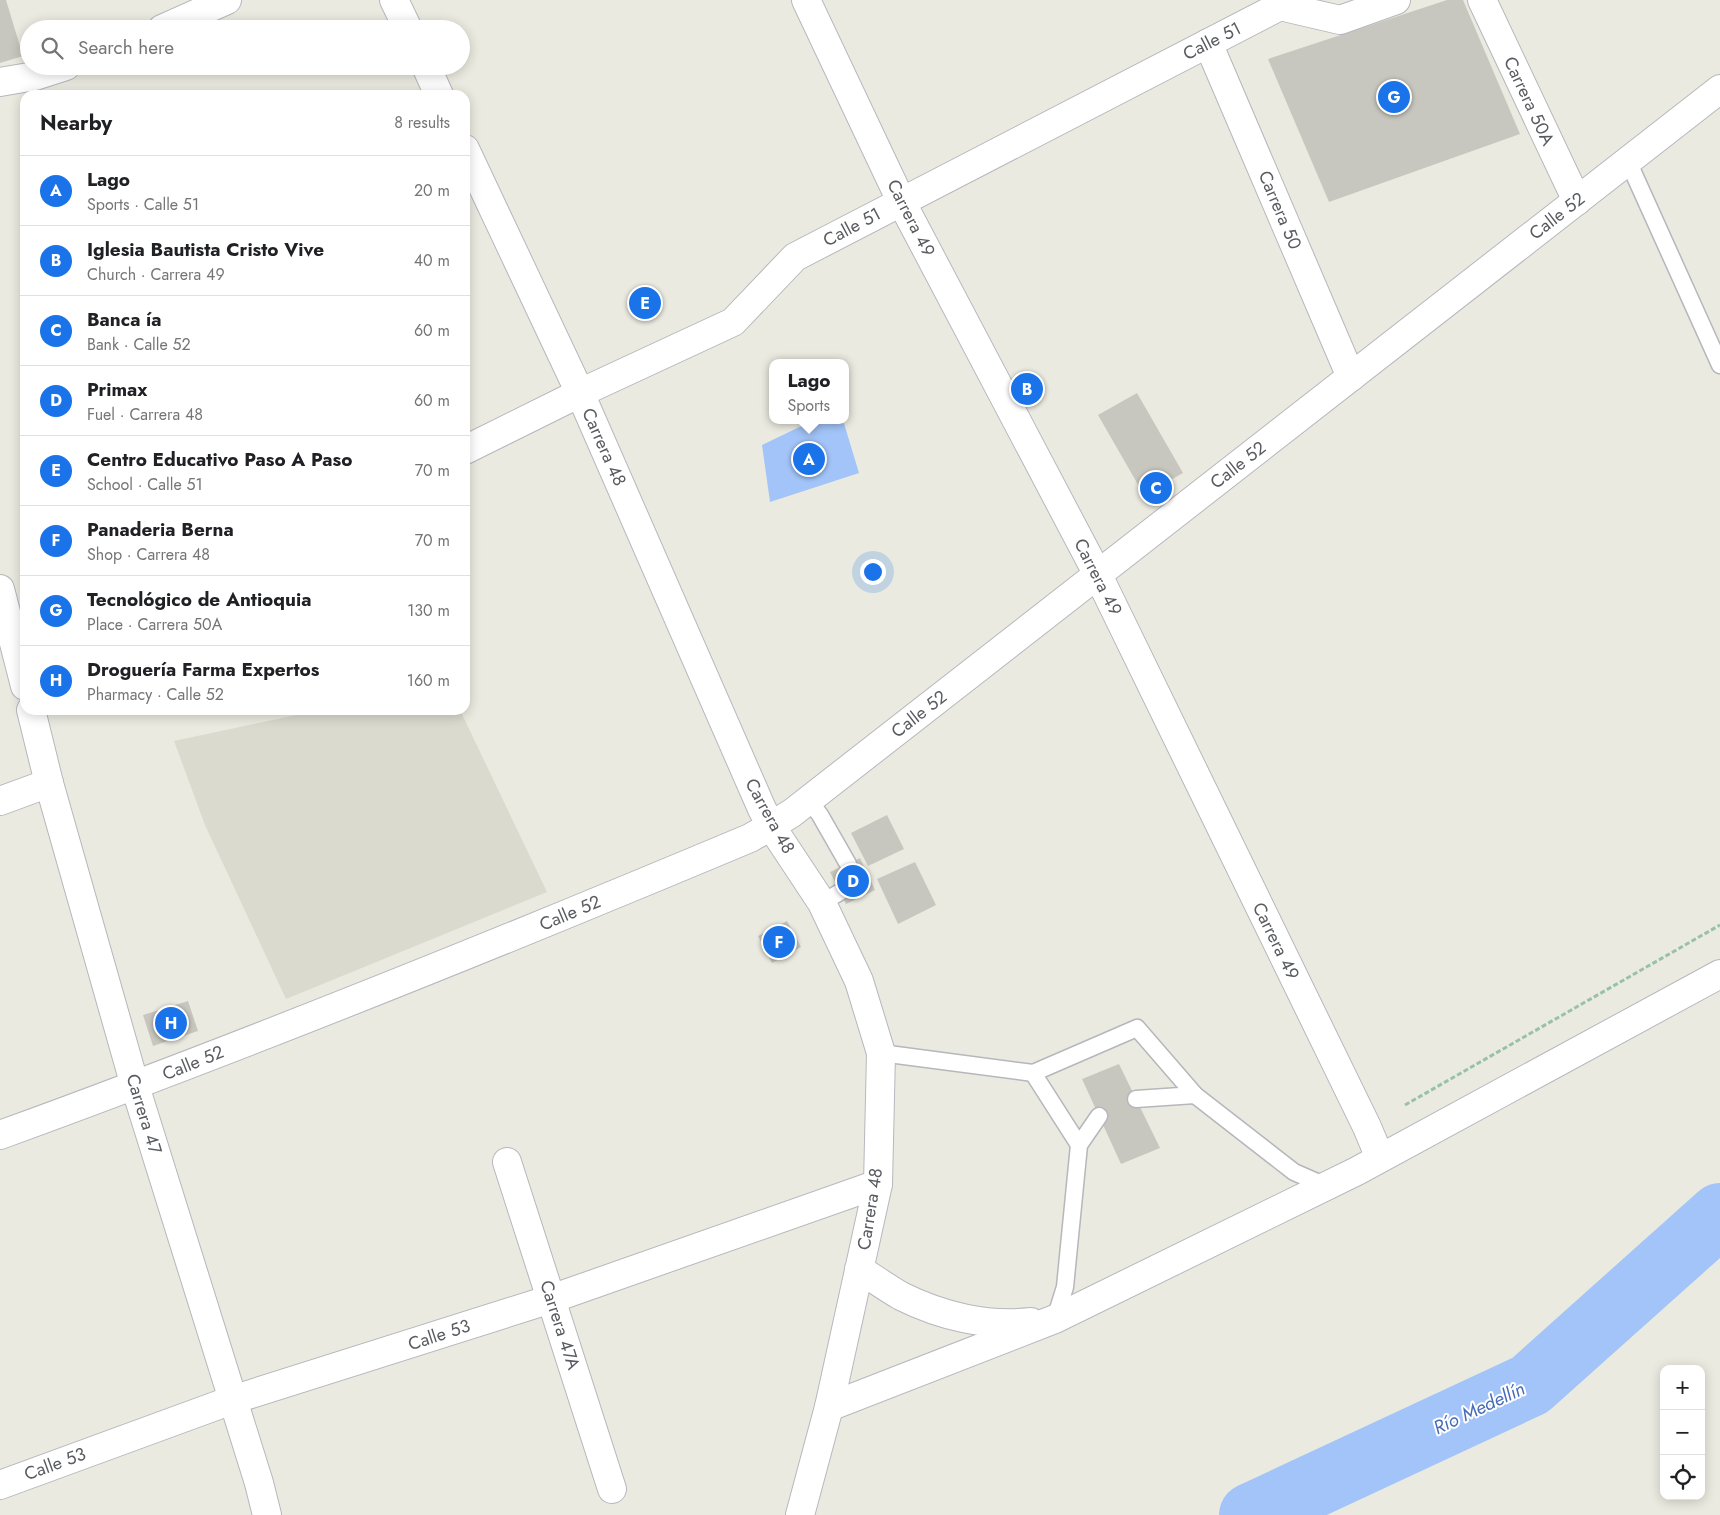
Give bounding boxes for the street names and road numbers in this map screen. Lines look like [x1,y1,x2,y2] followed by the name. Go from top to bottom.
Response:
[1178,15,1246,67] street label: Calle 51
[1497,52,1561,150] street label: Carrera 50A
[1252,166,1308,254] street label: Carrera 50
[880,175,942,261] street label: Carrera 49
[1524,186,1590,246] street label: Calle 52
[818,201,886,253] street label: Calle 51
[575,404,633,490] street label: Carrera 48
[1205,435,1271,495] street label: Calle 52
[1067,534,1129,620] street label: Carrera 49
[886,684,952,744] street label: Calle 52
[739,773,801,859] street label: Carrera 48
[535,888,605,938] street label: Calle 52
[1246,898,1306,984] street label: Carrera 49
[158,1039,228,1087] street label: Calle 52
[120,1071,169,1158] street label: Carrera 47
[851,1166,889,1252] street label: Carrera 48
[533,1277,587,1373] street label: Carrera 47A
[405,1313,474,1357] street label: Calle 53
[21,1441,90,1487] street label: Calle 53

